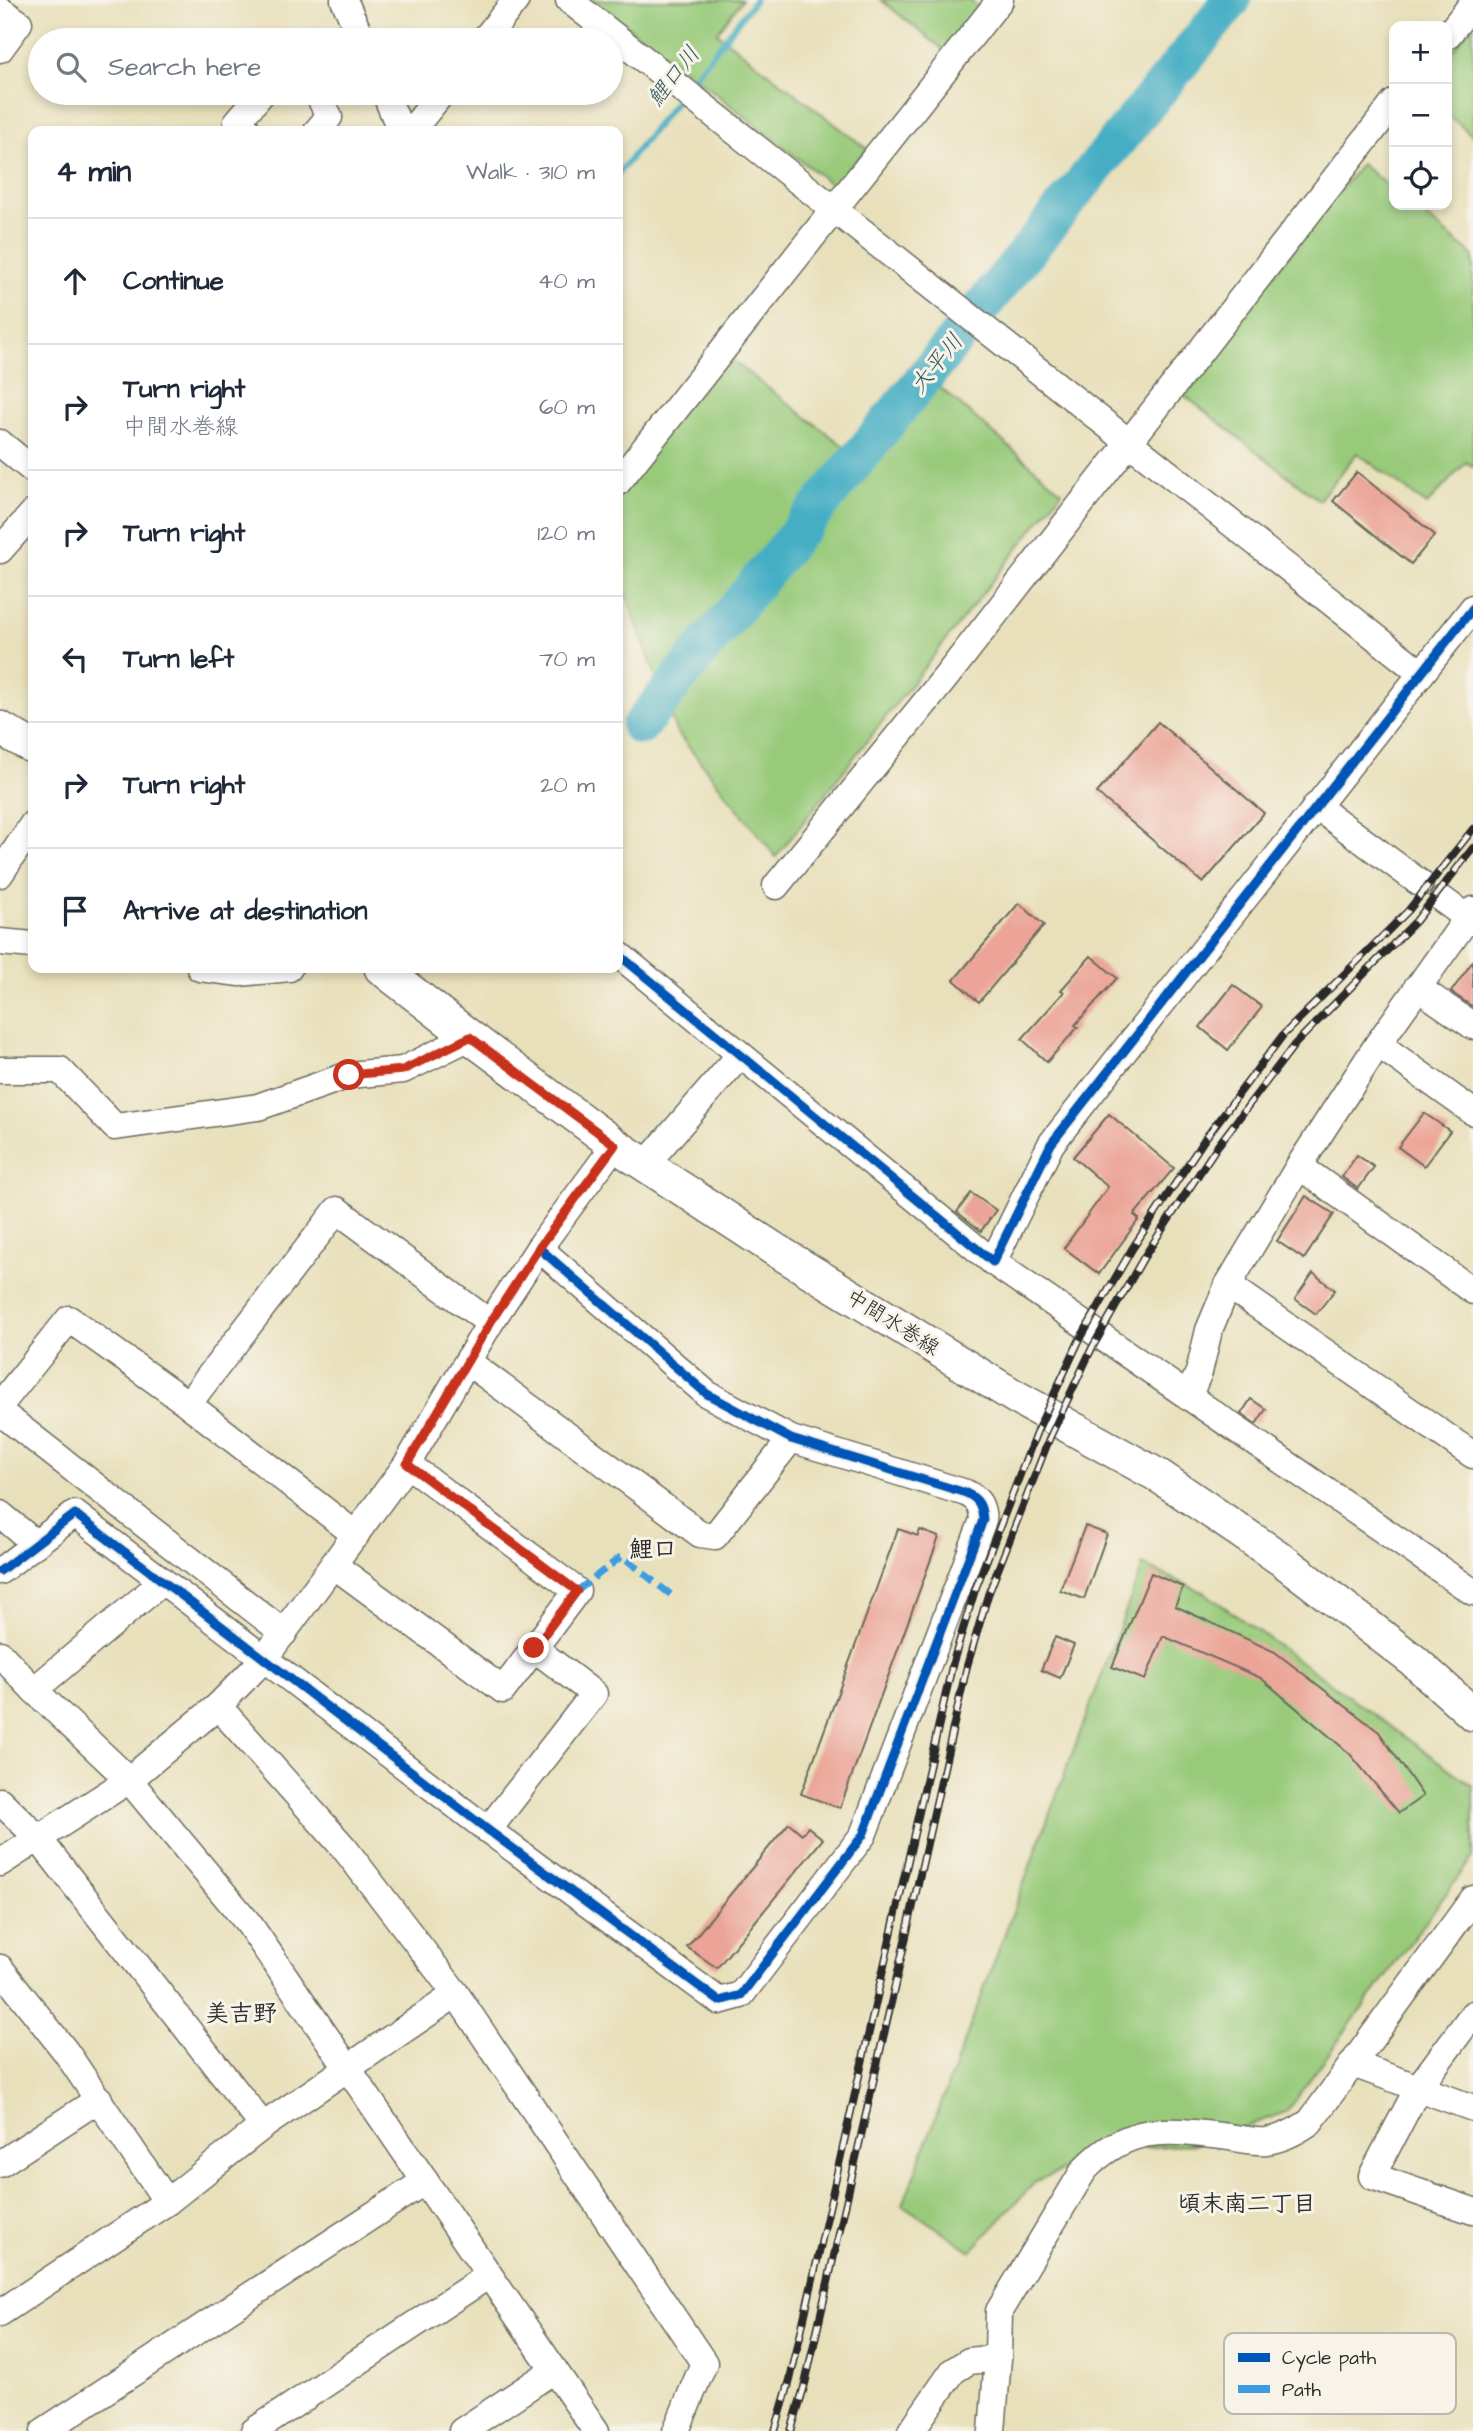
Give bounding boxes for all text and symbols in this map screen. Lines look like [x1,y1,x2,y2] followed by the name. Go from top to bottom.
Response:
[1389,21,1452,210] map controls
[1389,21,1452,84] button: +
[28,28,623,105] search box
[640,40,708,114] water label: 鯉口川
[52,48,90,86] icon: search
[108,49,261,85] text: Search here
[1389,84,1452,147] button: −
[1389,147,1452,210] button: locate
[56,151,131,193] text: 4 min
[466,156,595,188] text: Walk · 310 m
[56,262,94,300] icon: ahead
[123,263,224,299] text: Continue
[538,265,595,297] text: 40 m
[903,327,971,401] water label: 大平川
[123,371,245,407] text: Turn right
[56,388,94,426] icon: right
[539,391,595,423] text: 60 m
[123,411,238,443] text: 中間水巻線
[56,514,94,552] icon: right
[123,515,245,551] text: Turn right
[537,517,595,549] text: 120 m
[56,640,94,678] icon: left
[123,641,234,677] text: Turn left
[539,643,595,675] text: 70 m
[56,766,94,804] icon: right
[123,767,245,803] text: Turn right
[540,769,595,801] text: 20 m
[56,892,94,930] icon: arrive
[123,893,368,929] text: Arrive at destination
[333,1059,364,1090] route start
[841,1282,945,1363] street label: 中間水巻線
[629,1533,677,1567] district label: 鯉口
[518,1632,549,1663] route end
[205,1997,277,2031] district label: 美吉野
[1178,2188,1316,2220] district label: 頃末南二丁目
[1224,2333,1456,2414] legend
[1282,2345,1377,2373] text: Cycle path
[1282,2377,1321,2404] text: Path

